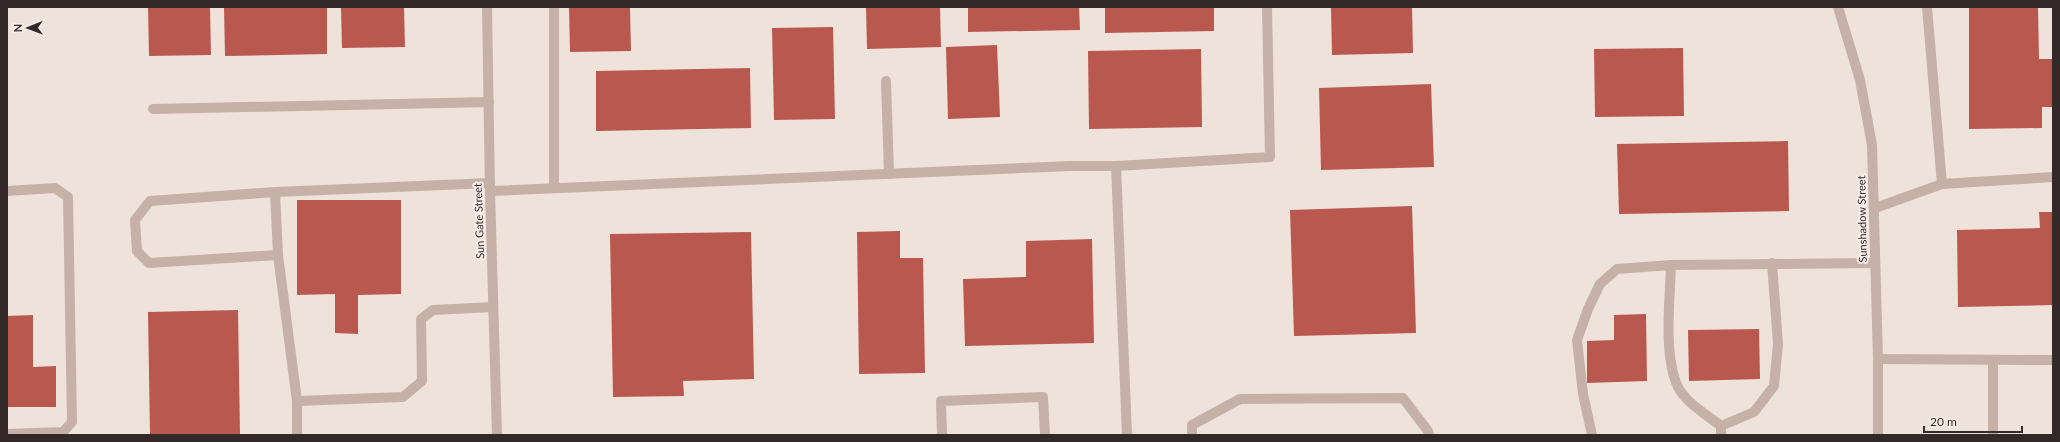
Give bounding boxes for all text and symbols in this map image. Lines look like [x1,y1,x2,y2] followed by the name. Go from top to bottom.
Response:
[8,8,48,48] north arrow
[11,24,24,33] text: N
[1854,175,1869,263] street label: Sunshadow Street
[471,183,486,259] street label: Sun Gate Street
[1924,408,2022,434] scale bar
[1930,414,1957,429] text: 20 m

